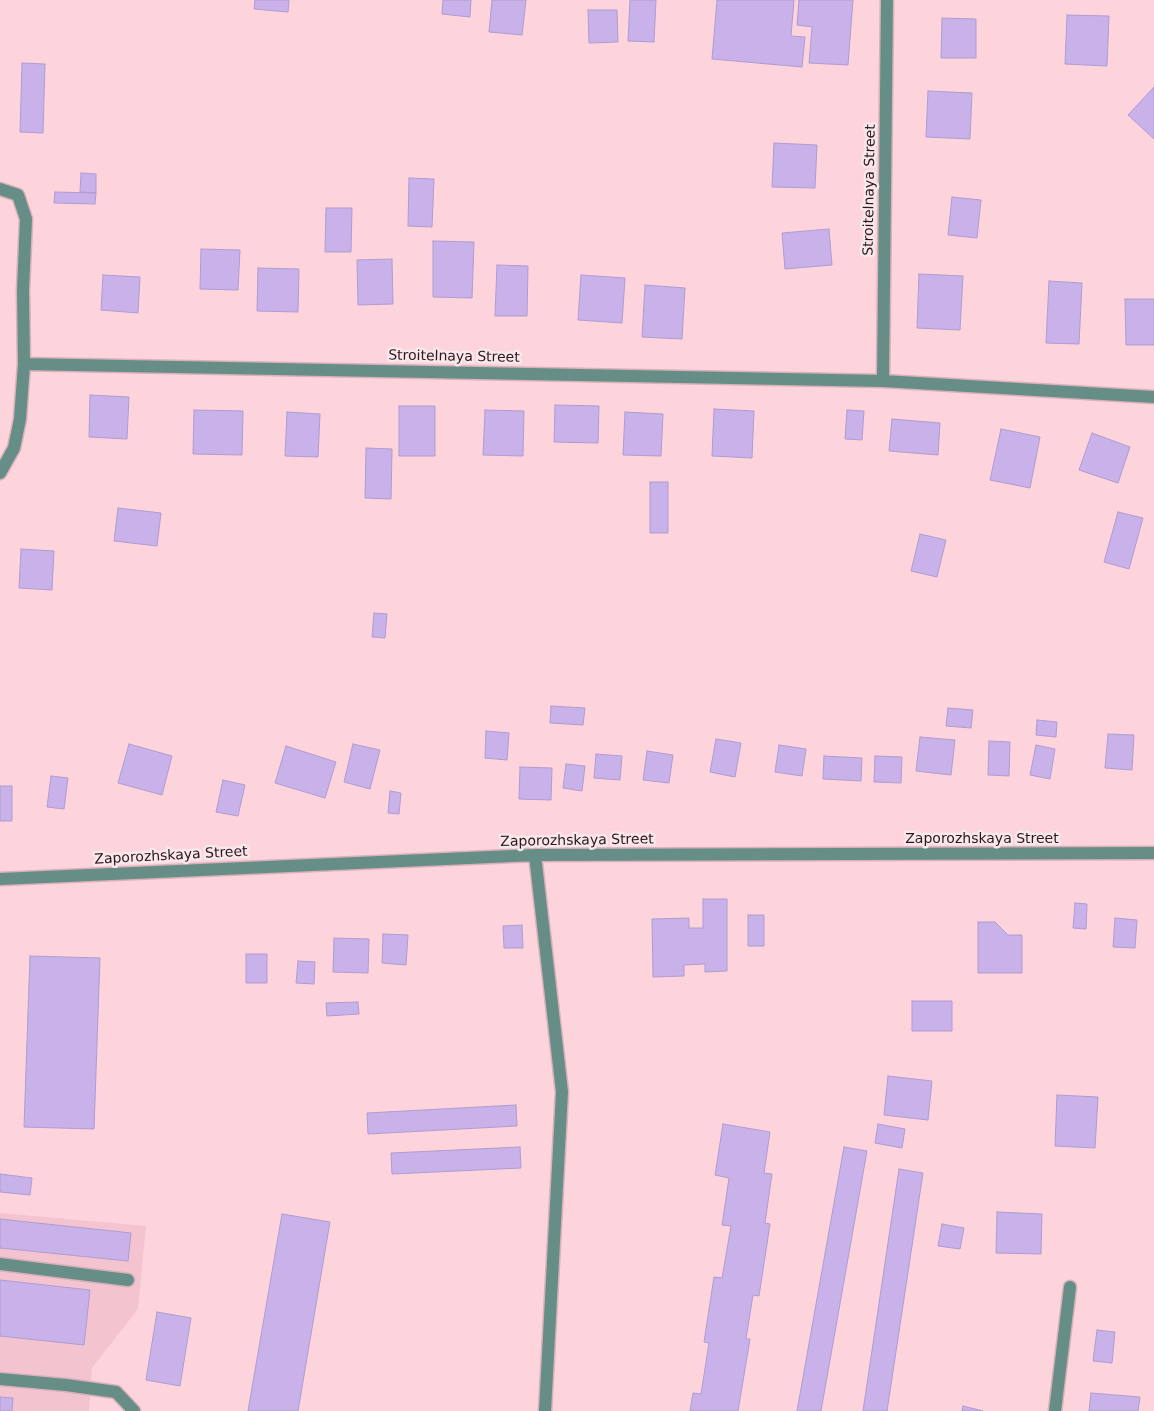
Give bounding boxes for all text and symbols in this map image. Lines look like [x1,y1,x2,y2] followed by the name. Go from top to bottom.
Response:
[860,124,880,256] street label: Stroitelnaya Street
[388,347,520,367] street label: Stroitelnaya Street
[500,831,654,851] street label: Zaporozhskaya Street
[905,831,1059,847] street label: Zaporozhskaya Street
[94,844,248,868] street label: Zaporozhskaya Street

